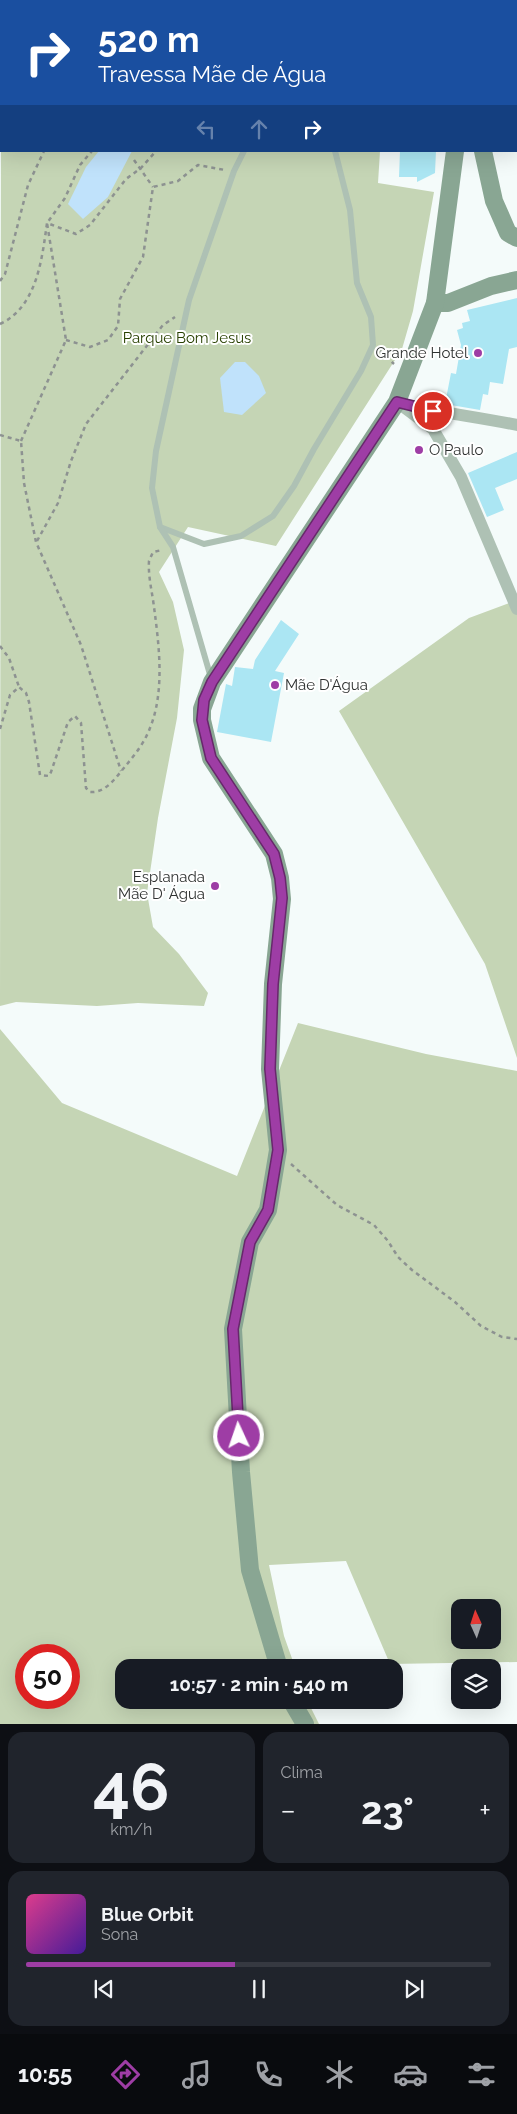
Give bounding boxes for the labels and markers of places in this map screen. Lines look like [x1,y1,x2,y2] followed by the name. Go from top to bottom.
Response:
[376,344,469,362] place label: Grande Hotel
[472,347,484,359] marker: Grande Hotel
[412,390,454,432] pin
[429,441,483,459] place label: O Paulo
[413,444,425,456] marker: O Paulo
[285,676,368,694] place label: Mãe D'Água
[269,679,281,691] marker: Mãe D'Água
[118,868,205,903] place label: Esplanada Mãe D' Água
[209,880,221,892] marker: Esplanada Mãe D' Água

